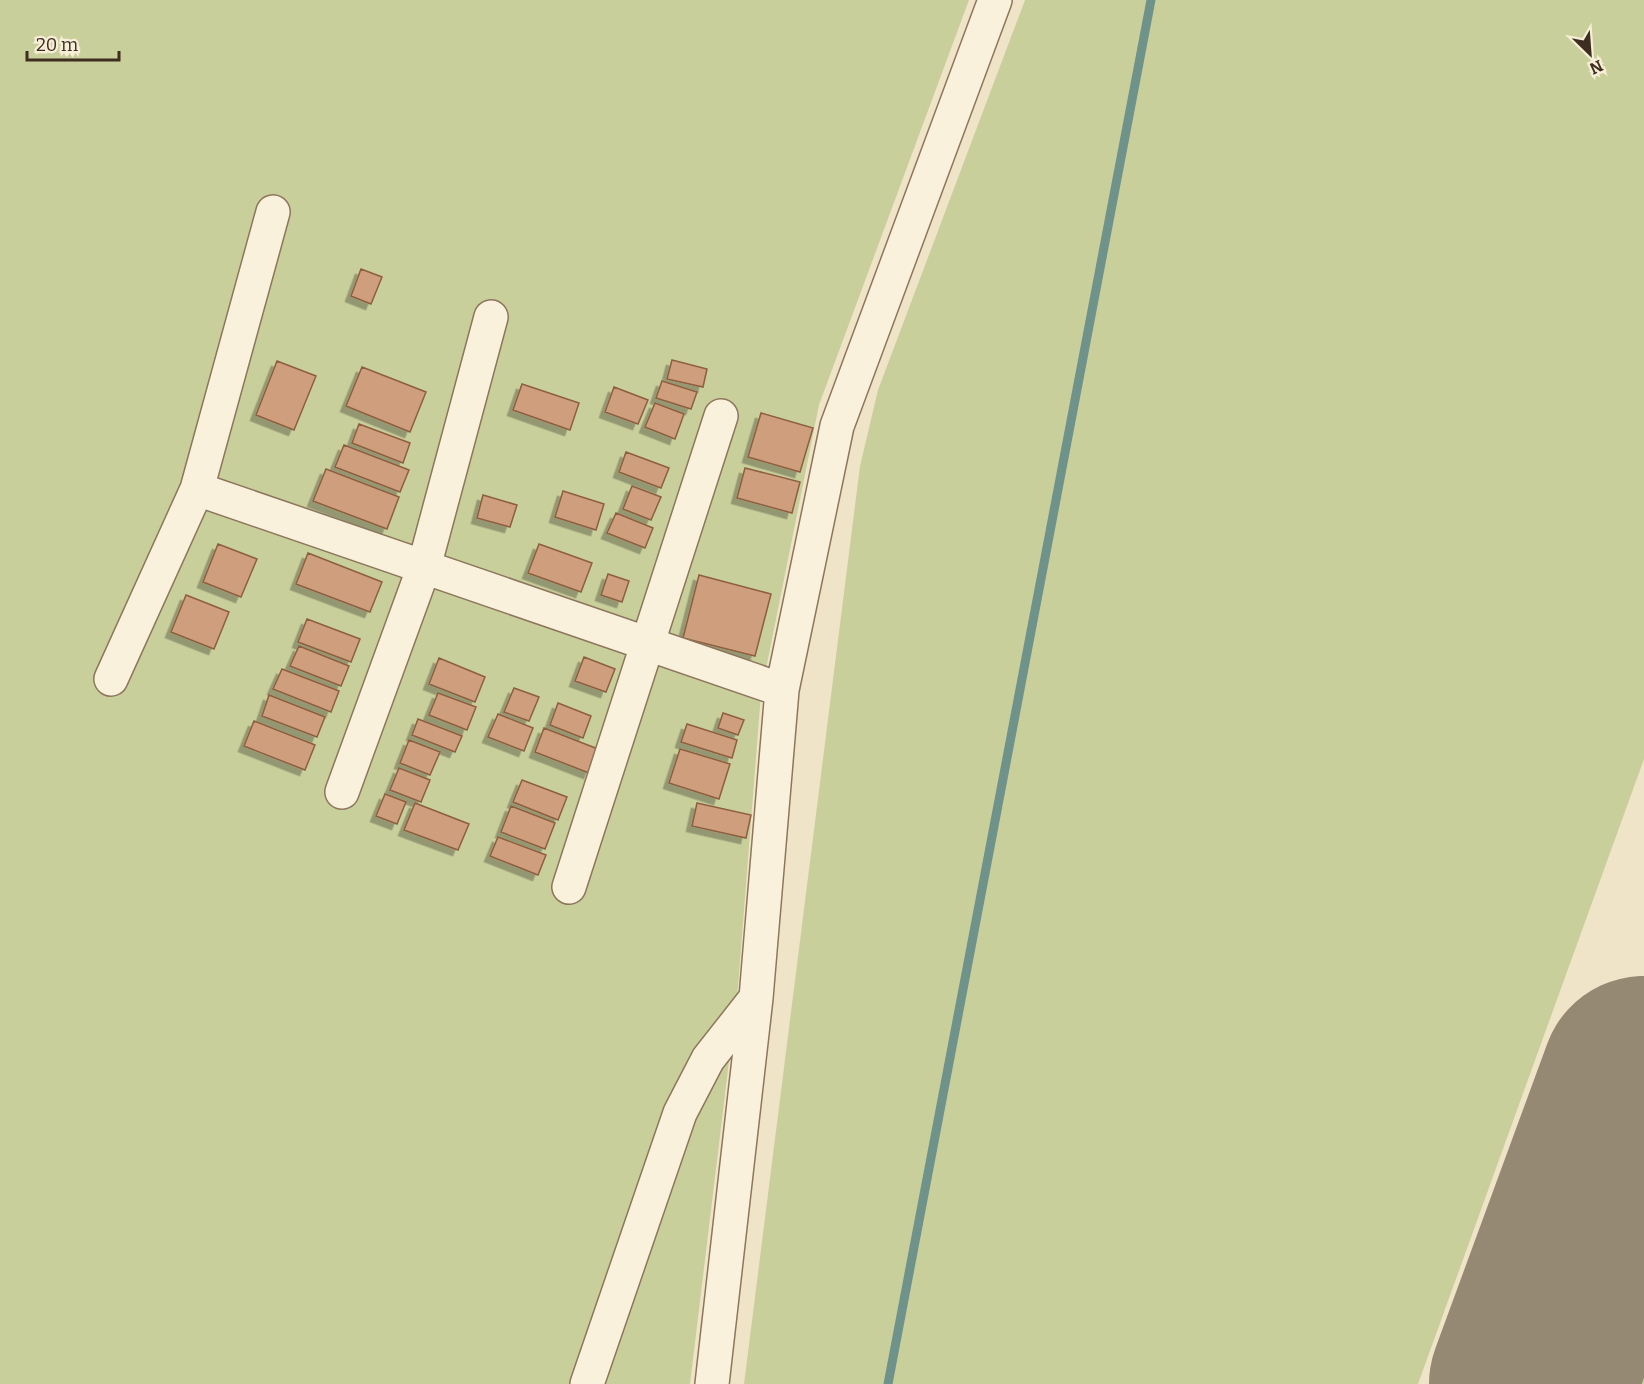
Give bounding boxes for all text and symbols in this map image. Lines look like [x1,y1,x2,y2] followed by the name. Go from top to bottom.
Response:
[27,24,118,62] scale bar
[1560,24,1620,84] north arrow
[36,34,78,56] text: 20 m
[1587,56,1606,78] text: N

